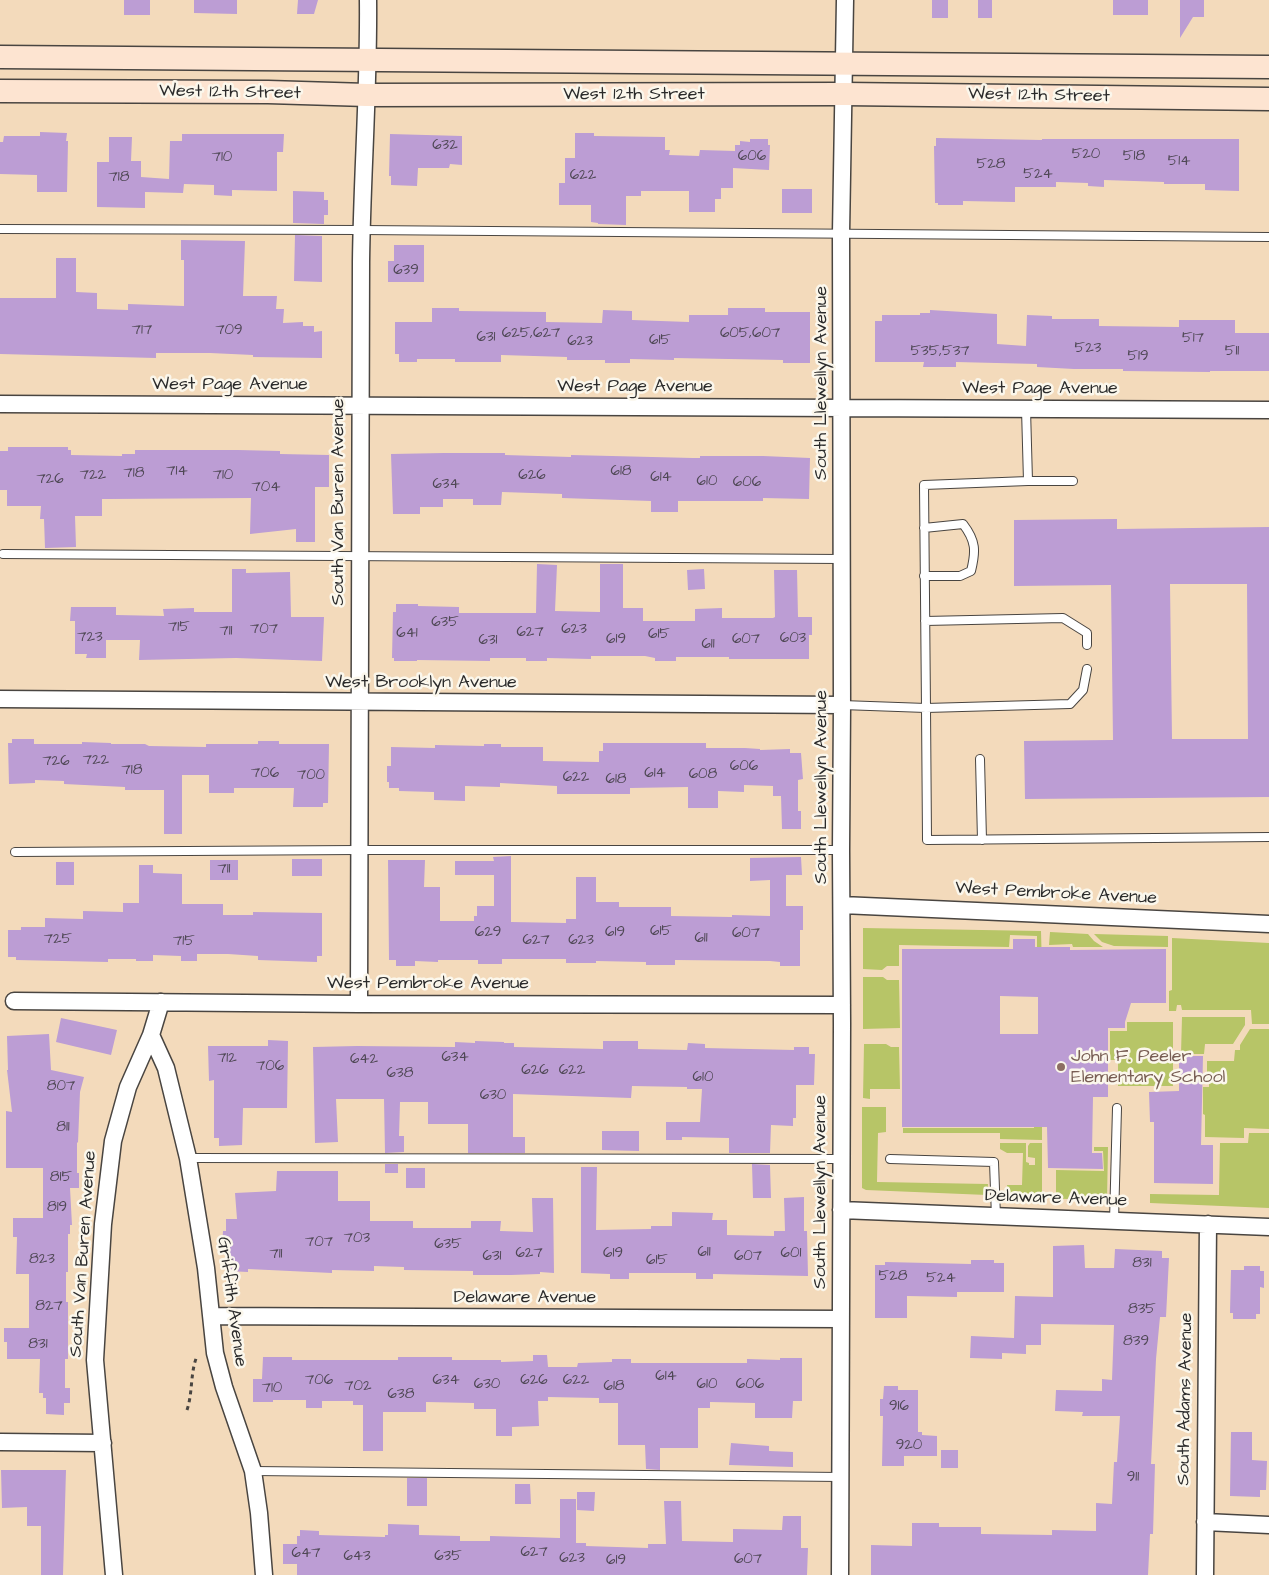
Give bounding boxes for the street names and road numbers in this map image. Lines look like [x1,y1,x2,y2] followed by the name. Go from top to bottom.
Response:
[159,81,301,105] street label: West 12th Street
[563,84,705,106] street label: West 12th Street
[968,84,1110,108] street label: West 12th Street
[811,286,833,480] street label: South Llewellyn Avenue
[152,374,308,396] street label: West Page Avenue
[557,376,713,398] street label: West Page Avenue
[962,378,1118,400] street label: West Page Avenue
[328,398,350,606] street label: South Van Buren Avenue
[325,672,517,694] street label: West Brooklyn Avenue
[811,690,833,884] street label: South Llewellyn Avenue
[955,878,1157,910] street label: West Pembroke Avenue
[327,973,529,995] street label: West Pembroke Avenue
[810,1095,832,1289] street label: South Llewellyn Avenue
[66,1150,102,1358] street label: South Van Buren Avenue
[984,1186,1128,1212] street label: Delaware Avenue
[211,1236,251,1368] street label: Griffith Avenue
[454,1287,596,1309] street label: Delaware Avenue
[1174,1312,1198,1486] street label: South Adams Avenue

